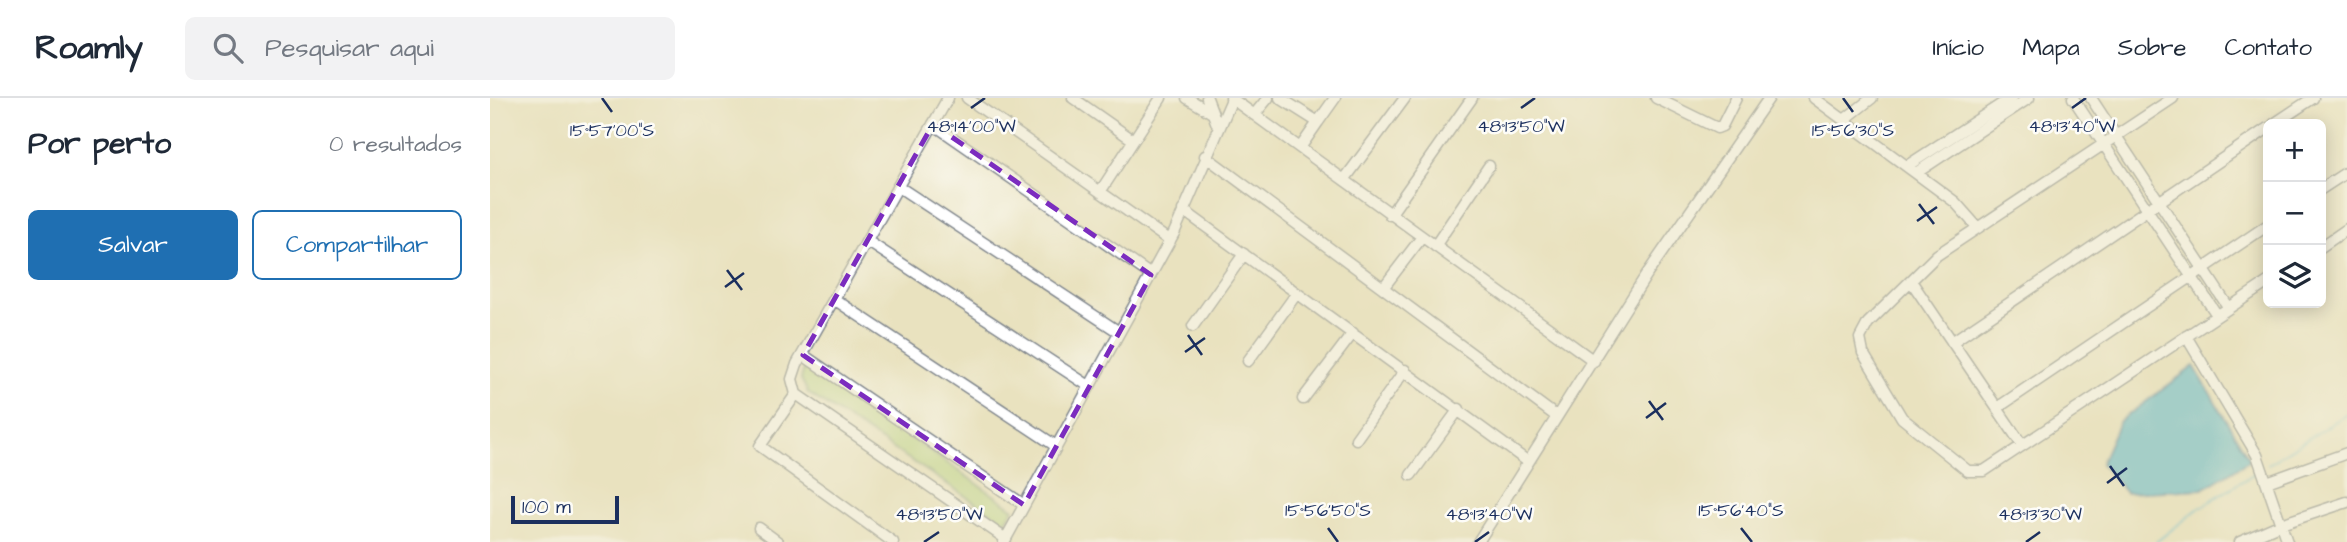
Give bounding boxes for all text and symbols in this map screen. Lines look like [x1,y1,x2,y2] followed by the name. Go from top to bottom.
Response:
[185,17,675,80] search box
[35,25,143,71] text: Roamly
[209,29,247,67] icon: search
[265,30,434,66] text: Pesquisar aqui
[1933,31,1984,65] text: Início
[2022,31,2080,65] text: Mapa
[2118,31,2186,65] text: Sobre
[2224,31,2312,65] text: Contato
[926,114,1016,139] text: 48°14'00"W
[1477,114,1565,139] text: 48°13'50"W
[2028,114,2116,139] text: 48°13'40"W
[570,118,654,143] text: 15°57'00"S
[1812,118,1894,143] text: 15°56'30"S
[2263,119,2326,308] map controls
[2263,119,2326,182] button: +
[28,123,171,165] text: Por perto
[329,128,462,160] text: 0 resultados
[2263,182,2326,245] button: −
[28,210,238,280] button: Salvar
[252,210,462,280] button: Compartilhar
[2263,245,2326,308] button: layers
[511,493,620,525] scale bar
[522,494,571,521] text: 100 m
[1285,498,1371,523] text: 15°56'50"S
[1698,498,1784,523] text: 15°56'40"S
[895,502,983,527] text: 48°13'50"W
[1445,502,1533,527] text: 48°13'40"W
[1998,502,2082,527] text: 48°13'30"W

